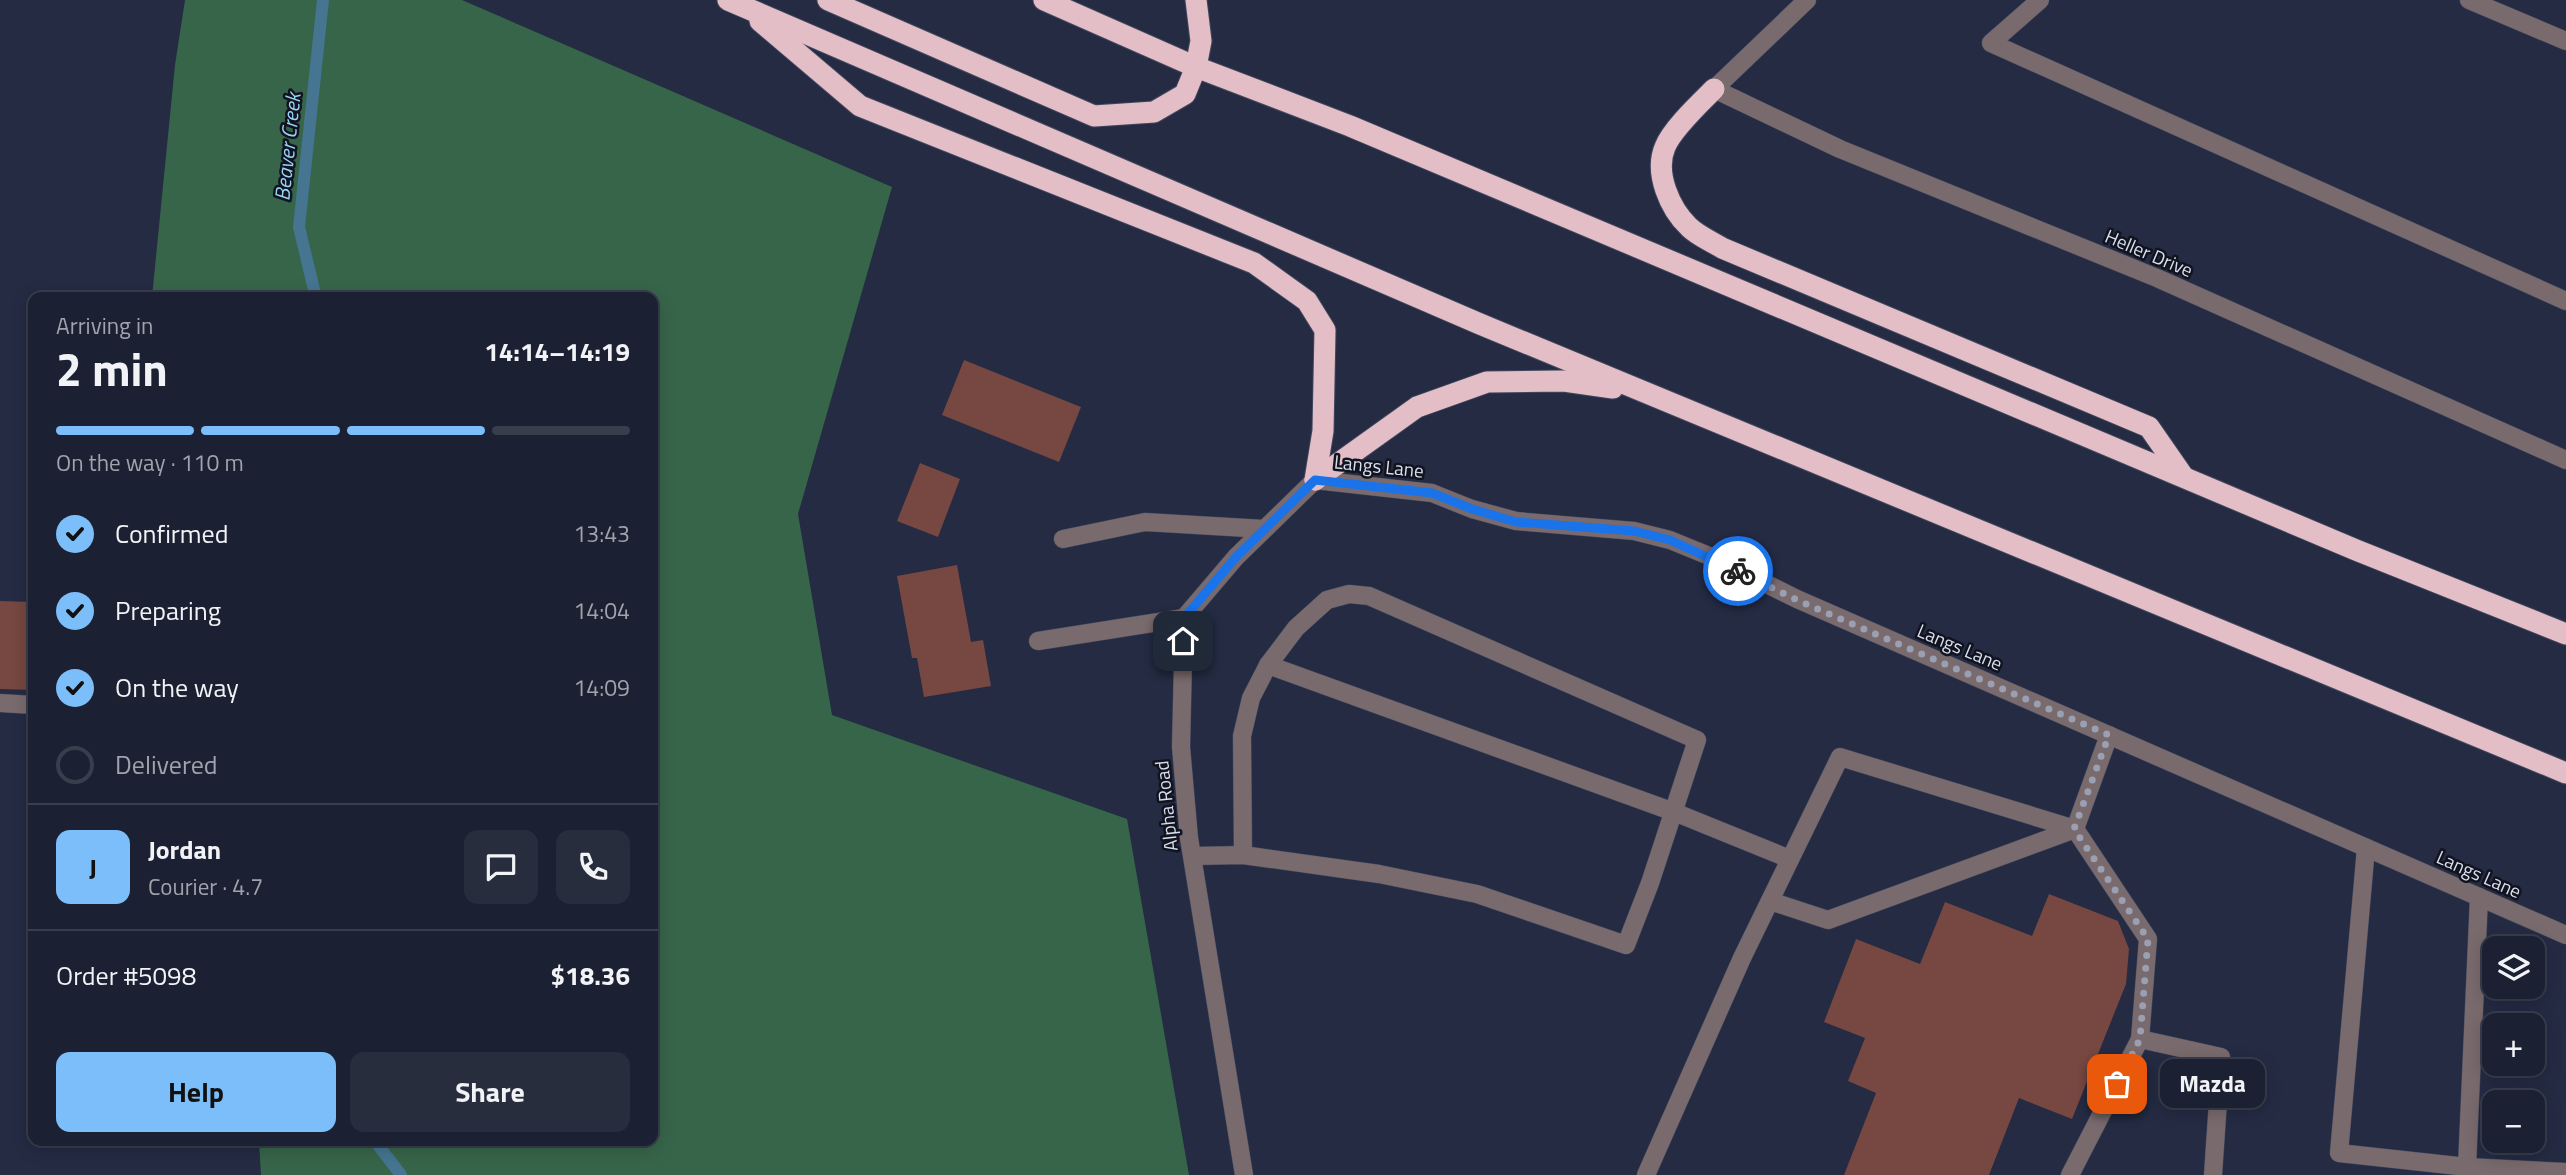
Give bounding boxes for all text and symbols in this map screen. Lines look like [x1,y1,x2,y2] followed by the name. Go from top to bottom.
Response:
[265,89,309,202] water label: Beaver Creek
[2101,221,2198,284] street label: Heller Drive
[56,308,153,343] text: Arriving in
[484,332,630,371] text: 14:14–14:19
[56,334,168,404] text: 2 min
[56,445,244,480] text: On the way · 110 m
[1333,446,1425,485] street label: Langs Lane
[115,514,229,553] text: Confirmed
[56,515,94,553] icon: check
[573,516,630,551] text: 13:43
[1703,536,1773,606] courier
[1719,552,1757,590] icon: bike
[115,591,221,630] text: Preparing
[56,592,94,630] icon: check
[573,593,630,628] text: 14:04
[1153,611,1213,671] pin
[1913,616,2007,677] street label: Langs Lane
[1164,622,1202,660] icon: home
[115,668,239,707] text: On the way
[56,669,94,707] icon: check
[573,670,630,705] text: 14:09
[115,745,218,784] text: Delivered
[1146,759,1185,853] street label: Alpha Road
[148,830,221,869] text: Jordan
[464,830,538,904] button: chat
[556,830,630,904] button: phone
[2432,842,2526,905] street label: Langs Lane
[89,848,97,887] text: J
[148,869,263,904] text: Courier · 4.7
[2482,936,2545,1153] map controls
[2482,936,2545,999] button: layers
[56,956,196,995] text: Order #5098
[551,956,630,995] text: $18.36
[2482,1013,2545,1076] button: +
[56,1052,336,1132] button: Help
[350,1052,630,1132] button: Share
[2087,1054,2147,1114] pin
[2159,1060,2264,1108] callout: Mazda
[2098,1065,2136,1103] icon: bag
[2179,1066,2246,1101] text: Mazda
[2482,1090,2545,1153] button: −

